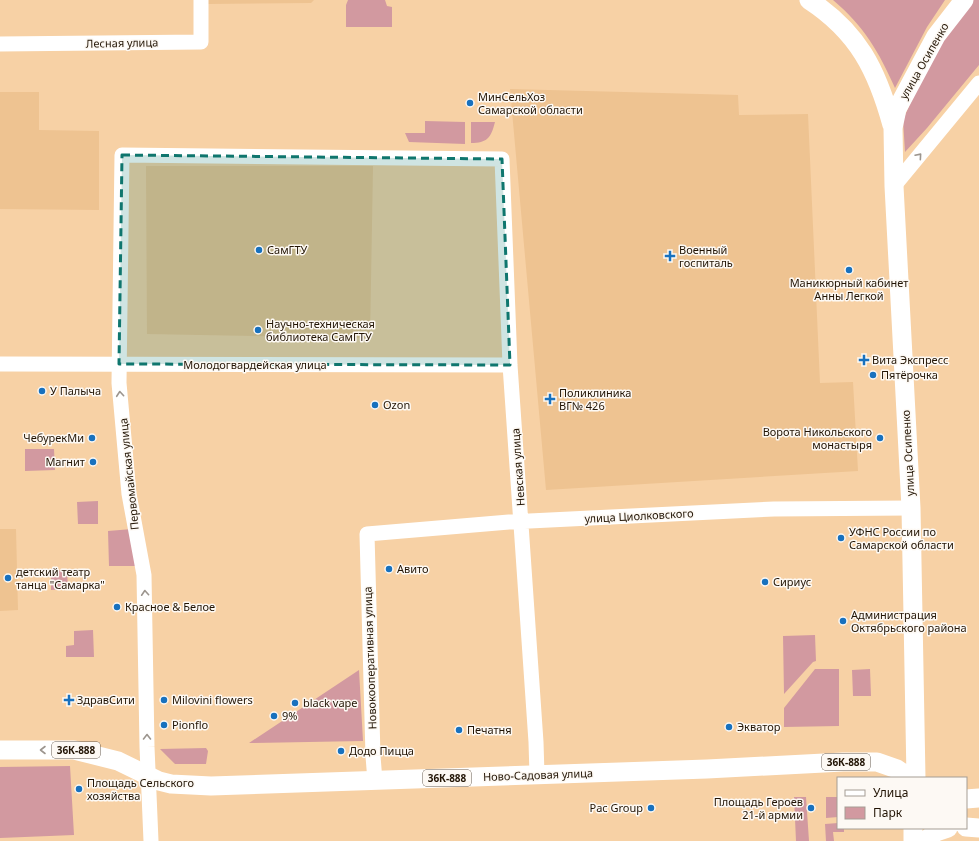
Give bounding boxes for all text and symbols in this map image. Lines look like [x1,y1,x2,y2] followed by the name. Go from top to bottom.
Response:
[895,20,952,102] street label: улица Осипенко
[86,34,158,51] street label: Лесная улица
[478,89,583,117] place label: МинСельХоз Самарской области
[465,98,475,108] marker: МинСельХоз Самарской области
[914,153,922,161] one-way arrow
[267,242,308,257] place label: СамГТУ
[679,242,733,270] place label: Военный госпиталь
[254,245,264,255] marker: СамГТУ
[664,250,676,262] marker: Военный госпиталь
[844,265,854,275] marker: Маникюрный кабинет Анны Легкой
[790,275,908,303] place label: Маникюрный кабинет Анны Легкой
[266,316,375,344] place label: Научно-техническая библиотека СамГТУ
[253,325,263,335] marker: Научно-техническая библиотека СамГТУ
[872,352,948,367] place label: Вита Экспресс
[859,355,869,365] marker: Вита Экспресс
[183,357,327,372] street label: Молодогвардейская улица
[881,367,938,382] place label: Пятёрочка
[868,370,878,380] marker: Пятёрочка
[50,383,101,398] place label: У Палыча
[559,385,631,413] place label: Поликлиника ВГ№ 426
[37,386,47,396] marker: У Палыча
[116,391,125,397] one-way arrow
[544,393,556,405] marker: Поликлиника ВГ№ 426
[383,397,410,412] place label: Ozon
[370,400,380,410] marker: Ozon
[898,410,917,497] street label: улица Осипенко
[115,417,142,531] street label: Первомайская улица
[763,424,872,452] place label: Ворота Никольского монастыря
[507,428,528,506] street label: Невская улица
[23,430,84,445] place label: ЧебурекМи
[87,433,97,443] marker: ЧебурекМи
[875,433,885,443] marker: Ворота Никольского монастыря
[45,454,85,469] place label: Магнит
[88,457,98,467] marker: Магнит
[584,505,694,526] street label: улица Циолковского
[849,524,954,552] place label: УФНС России по Самарской области
[836,533,846,543] marker: УФНС России по Самарской области
[397,561,429,576] place label: Авито
[16,564,105,592] place label: детский театр танца "Самарка"
[384,564,394,574] marker: Авито
[3,573,13,583] marker: детский театр танца "Самарка"
[773,574,811,589] place label: Сириус
[760,577,770,587] marker: Сириус
[360,586,379,730] street label: Новокооперативная улица
[140,590,149,596] one-way arrow
[125,599,215,614] place label: Красное & Белое
[112,602,122,612] marker: Красное & Белое
[851,607,967,635] place label: Администрация Октябрьского района
[838,616,848,626] marker: Администрация Октябрьского района
[77,692,135,707] place label: ЗдравСити
[172,692,253,707] place label: Milovini flowers
[64,695,74,705] marker: ЗдравСити
[159,695,169,705] marker: Milovini flowers
[303,695,358,710] place label: black vape
[290,698,300,708] marker: black vape
[282,708,297,723] place label: 9%
[269,711,279,721] marker: 9%
[172,717,209,732] place label: Pionflo
[737,719,781,734] place label: Экватор
[159,720,169,730] marker: Pionflo
[467,722,512,737] place label: Печатня
[724,722,734,732] marker: Экватор
[454,725,464,735] marker: Печатня
[143,734,151,740] one-way arrow
[52,742,100,758] road number: 36К-888
[349,743,414,758] place label: Додо Пицца
[40,746,46,754] one-way arrow
[336,746,346,756] marker: Додо Пицца
[822,754,870,770] road number: 36К-888
[483,765,593,784] street label: Ново-Садовая улица
[423,770,471,786] road number: 36К-888
[87,775,194,803] place label: Площадь Сельского хозяйства
[837,777,967,829] legend
[74,784,84,794] marker: Площадь Сельского хозяйства
[873,784,908,801] text: Улица
[714,794,803,822] place label: Площадь Героев 21-й армии
[589,800,643,815] place label: Pac Group
[646,803,656,813] marker: Pac Group
[806,803,816,813] marker: Площадь Героев 21-й армии
[873,804,903,821] text: Парк

